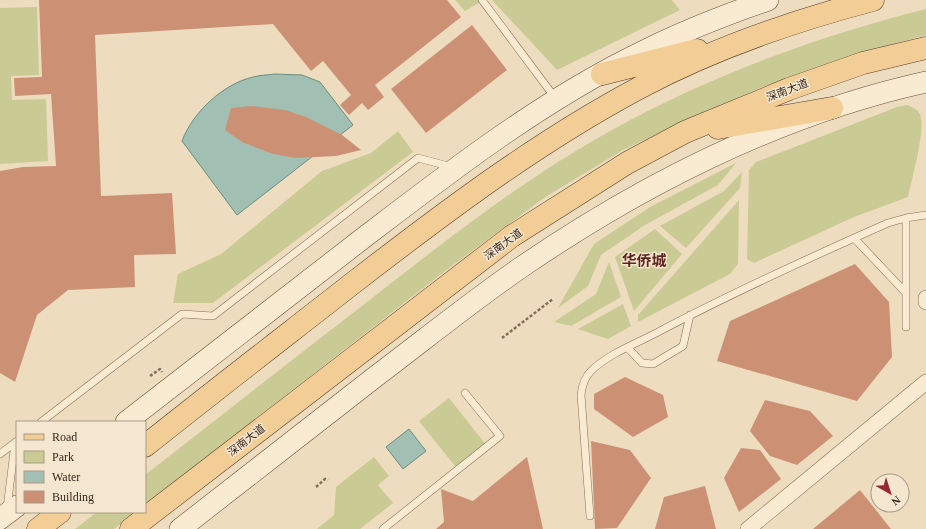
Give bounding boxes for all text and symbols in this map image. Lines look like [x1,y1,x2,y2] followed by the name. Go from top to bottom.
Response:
[764,77,810,103] street label: 深南大道
[482,226,524,262] street label: 深南大道
[621,252,667,269] district label: 华侨城
[16,421,146,513] legend
[225,422,267,458] street label: 深南大道
[52,430,77,444] text: Road
[52,450,74,464] text: Park
[52,470,80,484] text: Water
[870,473,910,513] north arrow
[52,490,94,504] text: Building
[889,494,903,508] text: N

